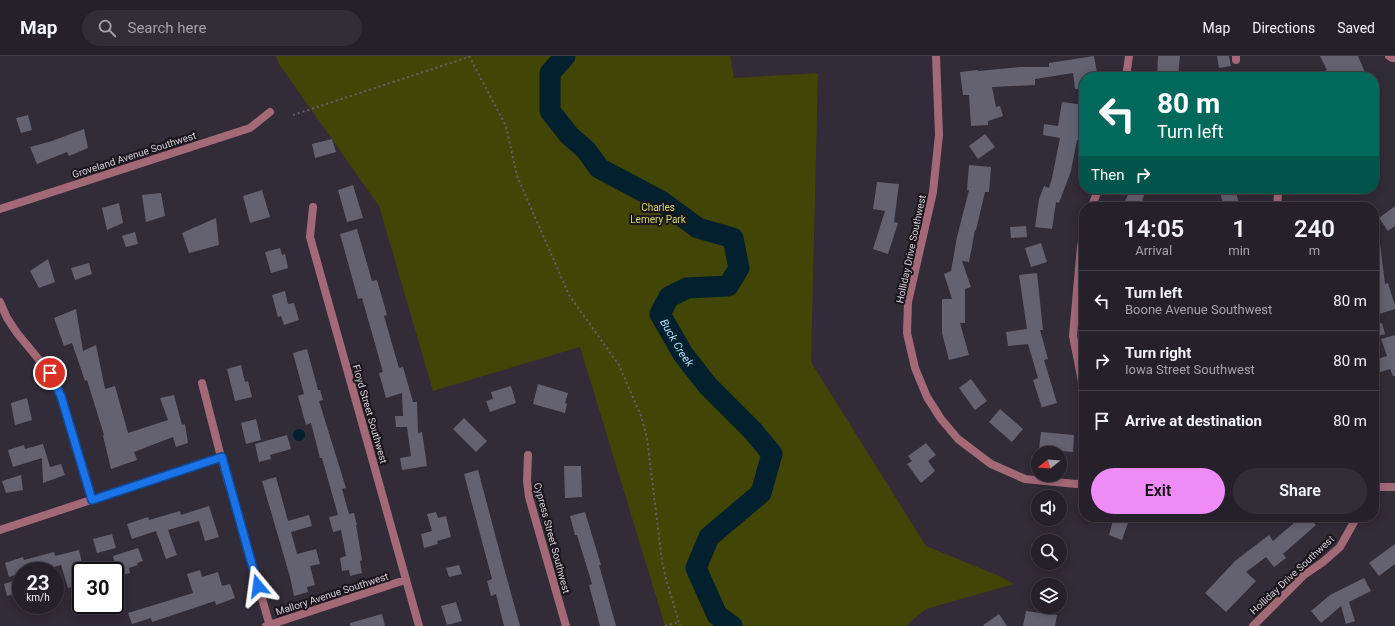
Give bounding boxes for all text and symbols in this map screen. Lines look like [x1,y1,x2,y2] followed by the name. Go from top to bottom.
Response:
[82,10,362,46] search box
[20,16,58,39] text: Map
[96,17,118,39] icon: search
[128,19,206,37] text: Search here
[1203,20,1230,36] text: Map
[1252,20,1315,36] text: Directions
[1337,20,1375,36] text: Saved
[1157,87,1220,120] text: 80 m
[1091,88,1143,140] icon: left
[1157,121,1223,142] text: Turn left
[71,130,197,180] street label: Groveland Avenue Southwest
[1132,164,1154,186] icon: right
[1091,166,1124,184] text: Then
[894,194,928,304] street label: Holliday Drive Southwest
[630,202,687,225] park label: Charles Lemery Park
[1123,215,1184,243] text: 14:05
[1232,215,1246,243] text: 1
[1294,215,1335,243] text: 240
[1135,243,1172,258] text: Arrival
[1228,243,1250,258] text: min
[1309,243,1320,258] text: m
[1125,284,1182,302] text: Turn left
[1091,290,1113,312] icon: left
[1333,292,1367,310] text: 80 m
[1125,302,1272,317] text: Boone Avenue Southwest
[658,316,697,369] water label: Buck Creek
[1125,344,1191,362] text: Turn right
[1091,350,1113,372] icon: right
[1333,352,1367,370] text: 80 m
[33,356,67,390] pin
[39,362,61,384] icon: arrive
[1125,362,1255,377] text: Iowa Street Southwest
[351,363,389,465] street label: Floyd Street Southwest
[1091,410,1113,432] icon: arrive
[1125,412,1262,430] text: Arrive at destination
[1333,412,1367,430] text: 80 m
[1031,446,1067,482] north arrow
[1031,446,1067,614] map controls
[1091,468,1225,514] button: Exit
[1233,468,1367,514] button: Share
[532,481,572,595] street label: Cypress Street Southwest
[1031,490,1067,526] button: sound
[1248,533,1336,617] street label: Holliday Drive Southwest
[1031,534,1067,570] button: search
[72,562,124,614] speed limit sign: 30
[237,565,279,607] position arrow
[27,571,49,595] text: 23
[274,571,390,617] street label: Mallory Avenue Southwest
[1031,578,1067,614] button: layers
[26,592,50,603] text: km/h

